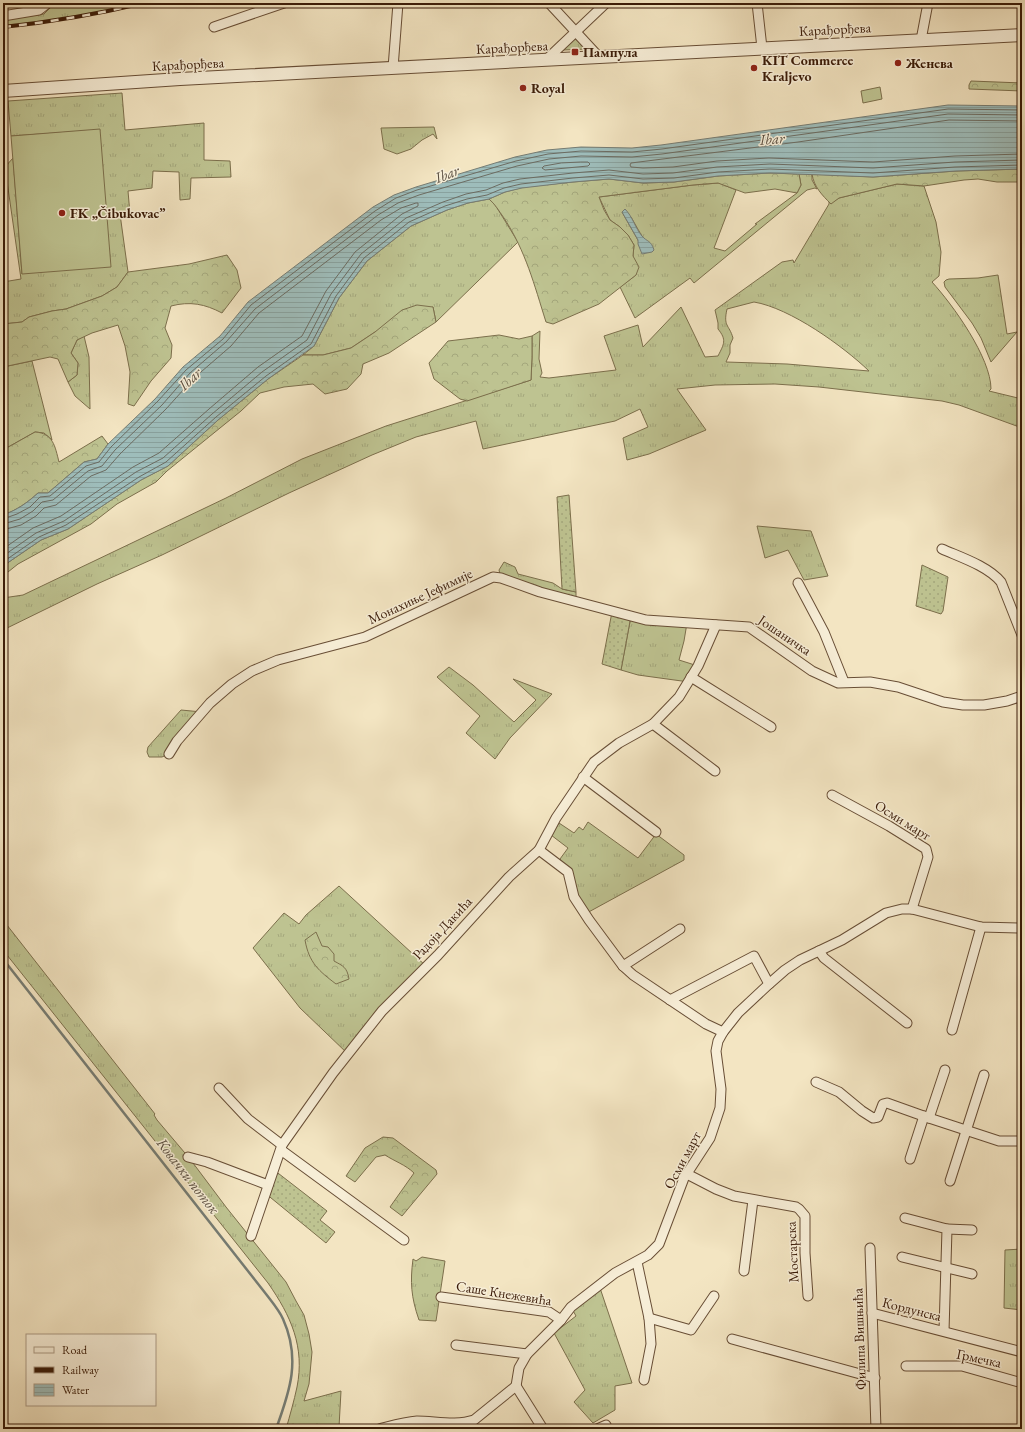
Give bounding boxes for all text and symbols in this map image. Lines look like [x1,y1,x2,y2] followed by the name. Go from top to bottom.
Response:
[799,18,872,40] street label: Карађорђева
[476,36,549,58] street label: Карађорђева
[583,43,638,61] place label: Пампула
[570,47,580,57] marker: Пампула
[762,51,854,85] place label: KIT Commerce Kraljevo
[152,53,225,75] street label: Карађорђева
[905,54,954,72] place label: Женева
[893,58,903,68] marker: Женева
[749,63,759,73] marker: KIT Commerce Kraljevo
[531,79,565,97] place label: Royal
[518,83,528,93] marker: Royal
[758,128,787,149] water label: Ibar
[431,160,463,187] water label: Ibar
[70,204,165,222] place label: FK „Čibukovac”
[57,208,67,218] marker: FK „Čibukovac”
[173,362,206,395] water label: Ibar
[365,564,476,628] street label: Монахиње Јефимије
[754,610,815,659] street label: Јошаничка
[872,796,935,844] street label: Осми март
[408,892,476,963] street label: Радоја Дакића
[659,1128,705,1192] street label: Осми март
[152,1133,225,1218] water label: Ковачки поток
[781,1221,803,1283] street label: Мостарска
[455,1277,553,1309] street label: Саше Кнежевића
[848,1287,870,1390] street label: Филипа Вишњића
[881,1293,944,1325] street label: Кордунска
[26,1334,156,1406] legend
[62,1342,88,1358] text: Road
[955,1344,1004,1372] street label: Грмечка
[62,1362,100,1378] text: Railway
[62,1382,89,1398] text: Water

